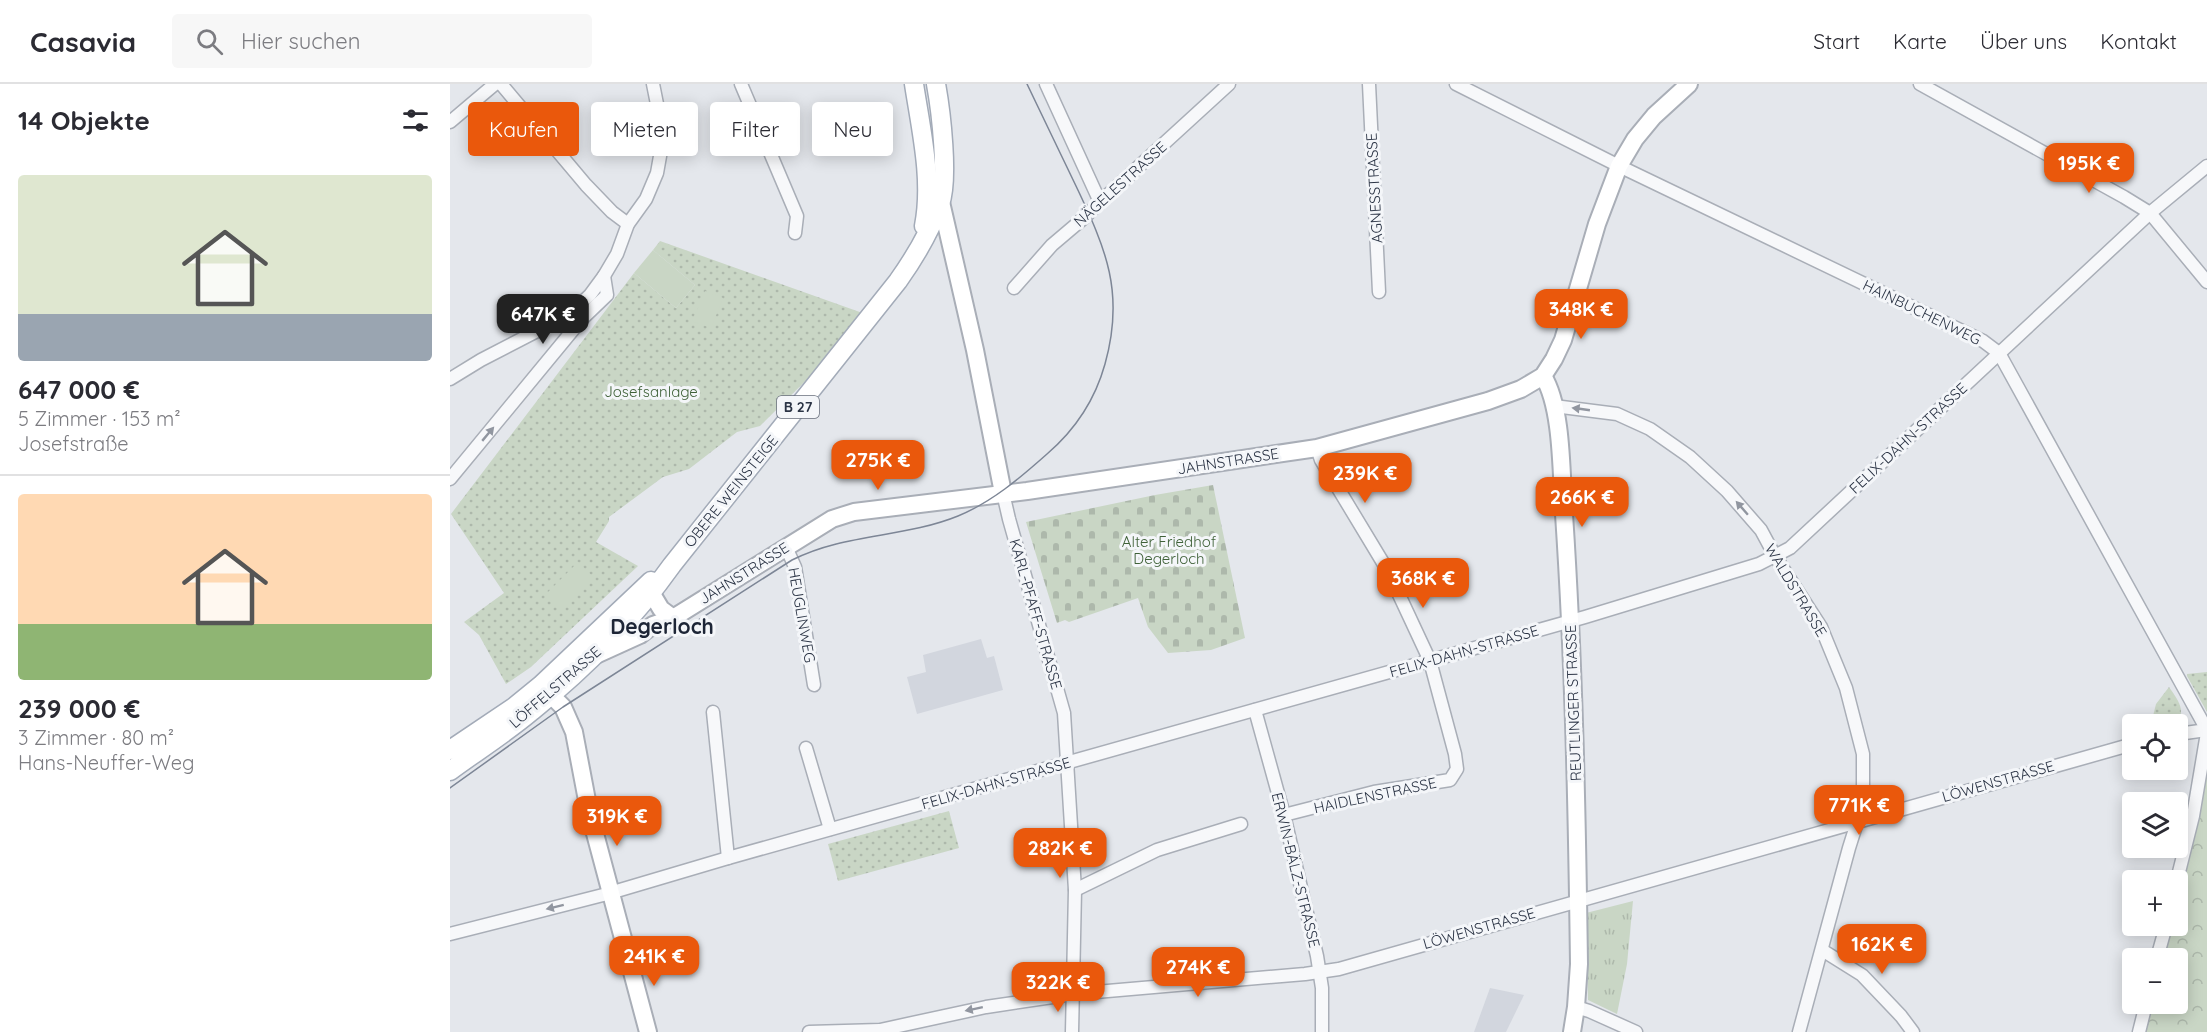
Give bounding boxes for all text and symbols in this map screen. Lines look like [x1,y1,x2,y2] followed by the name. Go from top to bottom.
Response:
[172,14,592,68] search box
[30,24,136,59] text: Casavia
[193,25,226,58] icon: search
[241,27,360,55] text: Hier suchen
[1813,28,1860,54] text: Start
[1893,28,1947,54] text: Karte
[1980,28,2067,54] text: Über uns
[2100,28,2177,54] text: Kontakt
[468,102,579,156] chip: Kaufen
[591,102,698,156] chip: Mieten
[710,102,800,156] chip: Filter
[812,102,893,156] chip: Neu
[18,104,150,137] text: 14 Objekte
[399,104,432,137] icon: filters
[1362,132,1386,244] street label: AGNESSTRASSE
[1070,137,1170,231] street label: NÄGELESTRASSE
[2040,143,2138,194] pin: 195K €
[2058,150,2120,175] text: 195K €
[171,214,279,322] icon: home
[1860,275,1984,349] street label: HAINBUCHENWEG
[1532,289,1630,340] pin: 348K €
[494,294,592,345] pin: 647K €
[1549,296,1613,321] text: 348K €
[511,301,575,326] text: 647K €
[18,373,140,406] text: 647 000 €
[1845,378,1971,498] street label: FELIX-DAHN-STRASSE
[604,382,698,401] park label: Josefsanlage
[777,396,819,418] road number: B 27
[1571,404,1590,413] one-way arrow
[18,406,181,431] text: 5 Zimmer · 153 m²
[481,427,494,442] one-way arrow
[18,431,129,456] text: Josefstraße
[680,431,782,551] street label: OBERE WEINSTEIGE
[829,440,927,491] pin: 275K €
[1176,444,1280,478] street label: JAHNSTRASSE
[845,447,911,472] text: 275K €
[1316,453,1414,504] pin: 239K €
[1333,460,1397,485] text: 239K €
[1533,477,1631,528] pin: 266K €
[1550,484,1614,509] text: 266K €
[1736,501,1749,516] one-way arrow
[1122,532,1217,568] park label: Alter Friedhof Degerloch
[171,533,279,641] icon: home
[1005,536,1067,692] street label: KARL-PFAFF-STRASSE
[696,538,792,608] street label: JAHNSTRASSE
[1761,540,1831,640] street label: WALDSTRASSE
[1374,558,1472,609] pin: 368K €
[1391,565,1455,590] text: 368K €
[784,566,820,664] street label: HEUGLINWEG
[610,613,714,639] district label: Degerloch
[1387,621,1541,681] street label: FELIX-DAHN-STRASSE
[1561,624,1585,782] street label: REUTLINGER STRASSE
[505,642,605,732] street label: LÖFFELSTRASSE
[18,692,140,725] text: 239 000 €
[2122,714,2188,1014] map controls
[2122,714,2188,780] button: locate
[18,725,174,750] text: 3 Zimmer · 80 m²
[18,750,194,775] text: Hans-Neuffer-Weg
[919,753,1073,813] street label: FELIX-DAHN-STRASSE
[1940,756,2056,806] street label: LÖWENSTRASSE
[1312,773,1438,817] street label: HAIDLENSTRASSE
[1810,785,1908,836] pin: 771K €
[1268,790,1324,950] street label: ERWIN-BÄLZ-STRASSE
[1828,792,1890,817] text: 771K €
[2122,792,2188,858] button: layers
[568,796,666,847] pin: 319K €
[586,803,648,828] text: 319K €
[1011,828,1109,879] pin: 282K €
[1028,835,1092,860] text: 282K €
[2122,870,2188,936] button: +
[546,903,564,912] one-way arrow
[1421,903,1537,953] street label: LÖWENSTRASSE
[1833,924,1931,975] pin: 162K €
[1851,931,1913,956] text: 162K €
[605,936,703,987] pin: 241K €
[623,943,685,968] text: 241K €
[1149,947,1247,998] pin: 274K €
[2122,948,2188,1014] button: −
[1166,954,1230,979] text: 274K €
[1009,962,1107,1013] pin: 322K €
[1026,969,1090,994] text: 322K €
[965,1005,984,1015] one-way arrow

